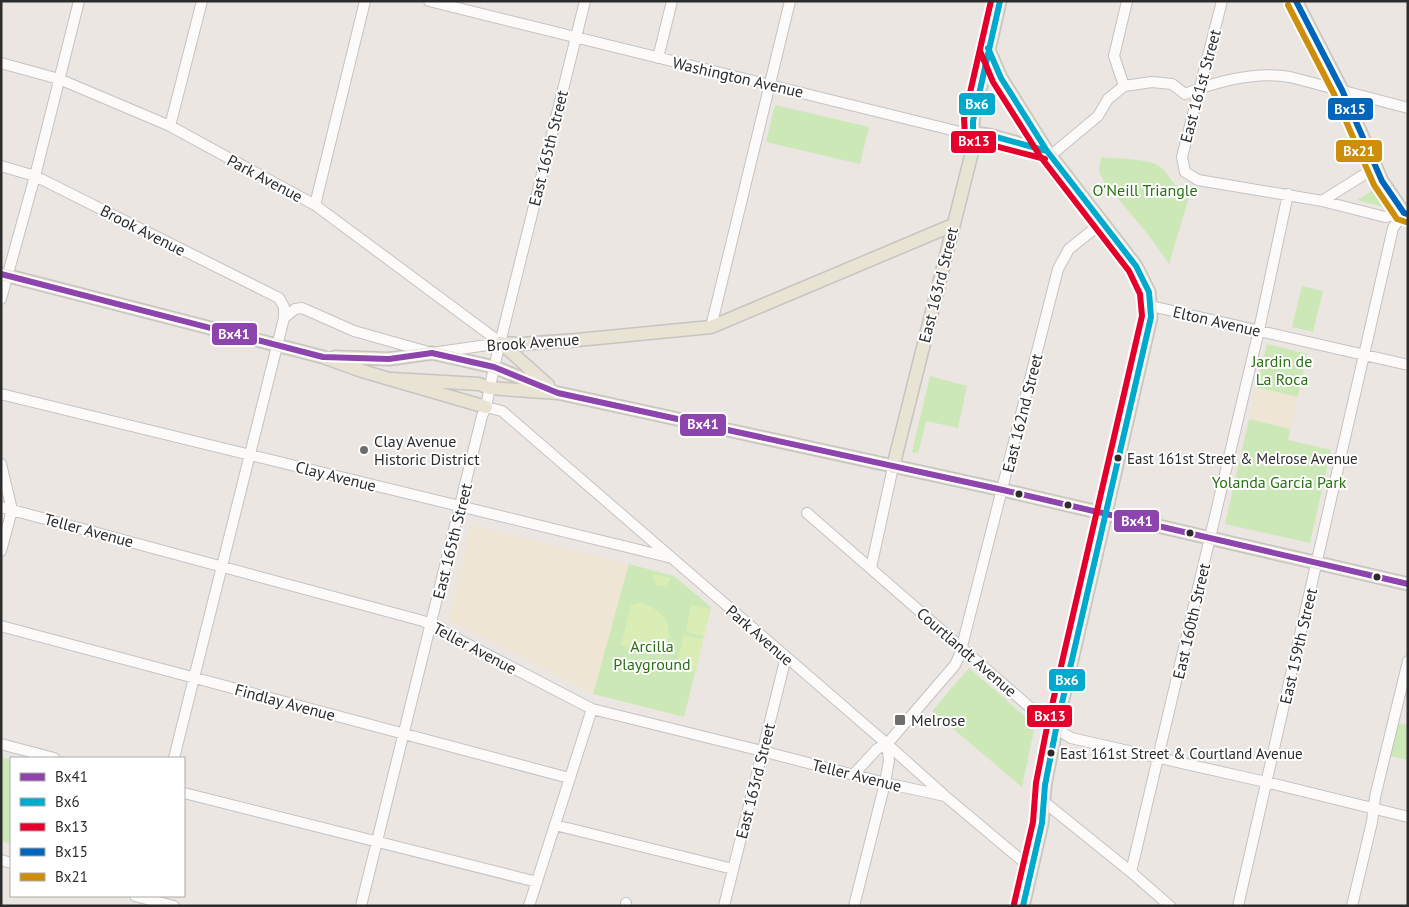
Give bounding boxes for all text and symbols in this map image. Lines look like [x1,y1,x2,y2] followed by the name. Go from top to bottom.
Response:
[1175,27,1225,145] street label: East 161st Street
[670,52,806,102] street label: Washington Avenue
[524,88,572,208] street label: East 165th Street
[958,92,996,116] line badge: Bx6
[965,95,989,113] text: Bx6
[1327,97,1374,121] line badge: Bx15
[1334,100,1366,118] text: Bx15
[950,130,997,154] line badge: Bx13
[958,132,990,150] text: Bx13
[1335,139,1383,163] line badge: Bx21
[1343,142,1375,160] text: Bx21
[224,150,306,206] street label: Park Avenue
[1092,180,1198,200] park label: O'Neill Triangle
[97,200,189,260] street label: Brook Avenue
[914,225,962,345] street label: East 163rd Street
[1171,301,1263,341] street label: Elton Avenue
[211,322,258,346] line badge: Bx41
[218,325,250,343] text: Bx41
[486,329,580,355] street label: Brook Avenue
[998,351,1047,474] street label: East 162nd Street
[1251,351,1312,389] park label: Jardin de La Roca
[679,413,727,437] line badge: Bx41
[687,415,719,433] text: Bx41
[374,431,480,469] place label: Clay Avenue Historic District
[358,444,370,456] marker: Clay Avenue Historic District
[1127,449,1358,468] place label: East 161st Street & Melrose Avenue
[1113,453,1123,463] marker: East 161st Street & Melrose Avenue
[294,456,378,496] street label: Clay Avenue
[1212,472,1347,492] park label: Yolanda García Park
[428,481,476,601] street label: East 165th Street
[1014,489,1024,499] unlabelled marker
[1063,500,1073,510] unlabelled marker
[42,508,136,552] street label: Teller Avenue
[1113,509,1160,533] line badge: Bx41
[1121,512,1153,530] text: Bx41
[1185,528,1195,538] unlabelled marker
[1168,561,1214,681] street label: East 160th Street
[1372,572,1382,582] unlabelled marker
[1275,586,1321,706] street label: East 159th Street
[722,600,798,670] street label: Park Avenue
[913,603,1021,701] street label: Courtlandt Avenue
[430,618,520,678] street label: Teller Avenue
[613,636,691,674] park label: Arcilla Playground
[1048,668,1086,692] line badge: Bx6
[1055,671,1079,689] text: Bx6
[233,679,337,725] street label: Findlay Avenue
[1026,704,1073,728] line badge: Bx13
[1034,707,1066,725] text: Bx13
[911,710,965,730] place label: Melrose
[893,713,907,727] marker: Melrose
[731,721,779,841] street label: East 163rd Street
[1060,744,1303,763] place label: East 161st Street & Courtland Avenue
[1046,748,1056,758] marker: East 161st Street & Courtland Avenue
[810,754,904,796] street label: Teller Avenue
[10,757,185,897] legend
[55,767,88,786] text: Bx41
[55,792,80,811] text: Bx6
[55,817,88,836] text: Bx13
[55,842,88,861] text: Bx15
[55,867,88,886] text: Bx21

